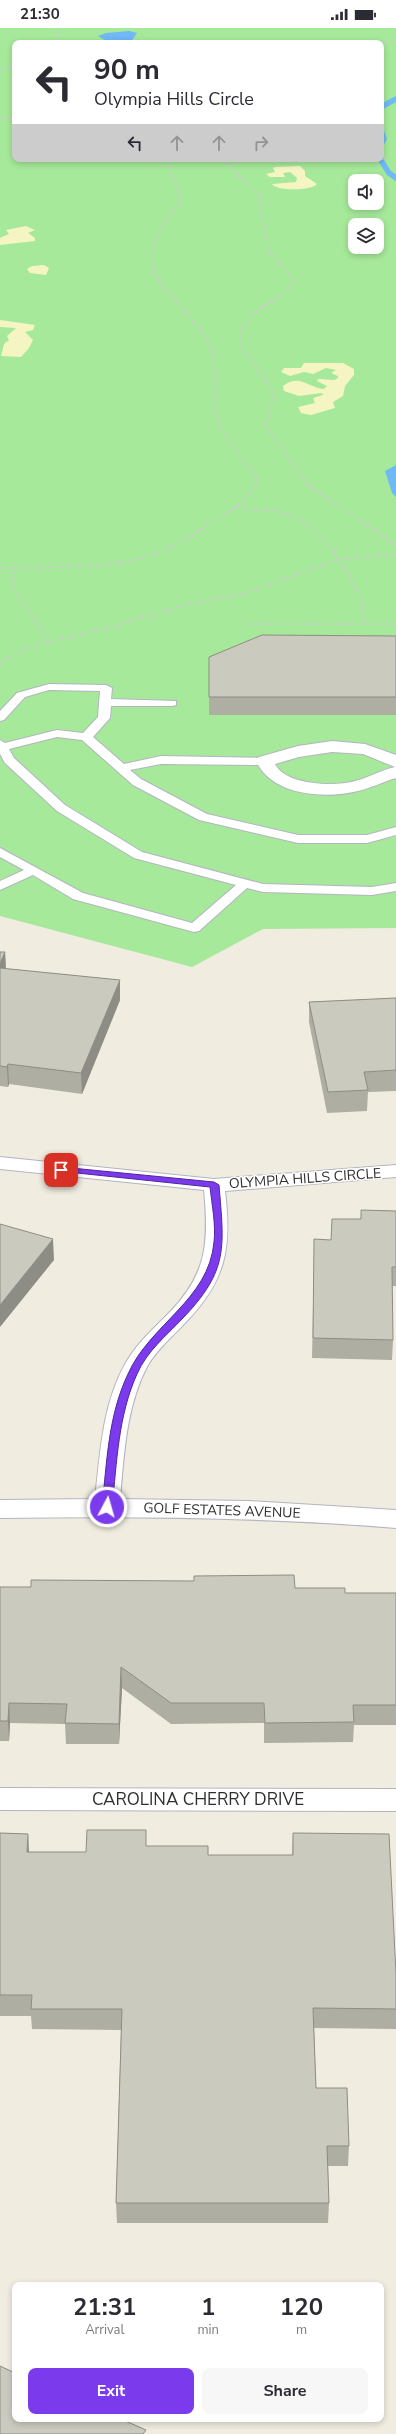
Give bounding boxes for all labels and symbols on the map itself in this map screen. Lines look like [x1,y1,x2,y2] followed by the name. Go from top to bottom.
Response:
[44,1153,78,1187] pin
[228,1164,382,1193] street label: OLYMPIA HILLS CIRCLE
[86,1486,128,1528] position arrow
[143,1498,301,1523] street label: GOLF ESTATES AVENUE
[92,1788,304,1811] street label: CAROLINA CHERRY DRIVE

